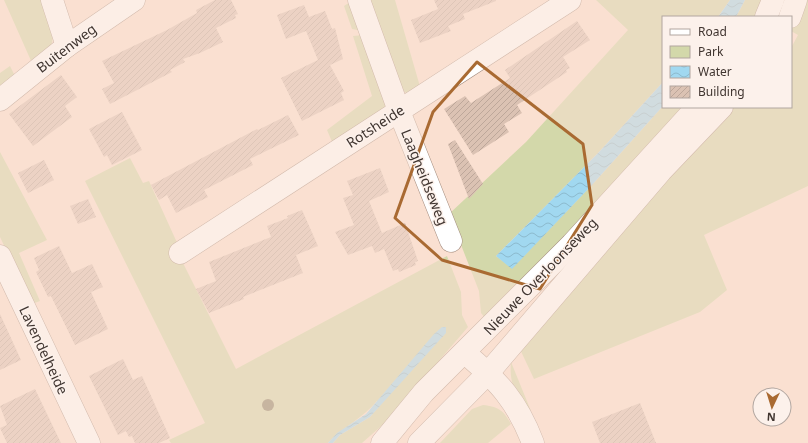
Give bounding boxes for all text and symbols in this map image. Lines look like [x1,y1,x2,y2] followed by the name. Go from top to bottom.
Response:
[662,16,792,108] legend
[32,19,100,77] street label: Buitenweg
[698,23,727,40] text: Road
[698,43,724,60] text: Park
[698,63,732,80] text: Water
[698,83,745,100] text: Building
[342,100,408,152] street label: Rotsheide
[397,126,453,228] street label: Laagheidseweg
[479,213,601,339] street label: Nieuwe Overloonseweg
[15,303,73,397] street label: Lavendelheide
[752,387,792,427] north arrow
[766,410,776,425] text: N

